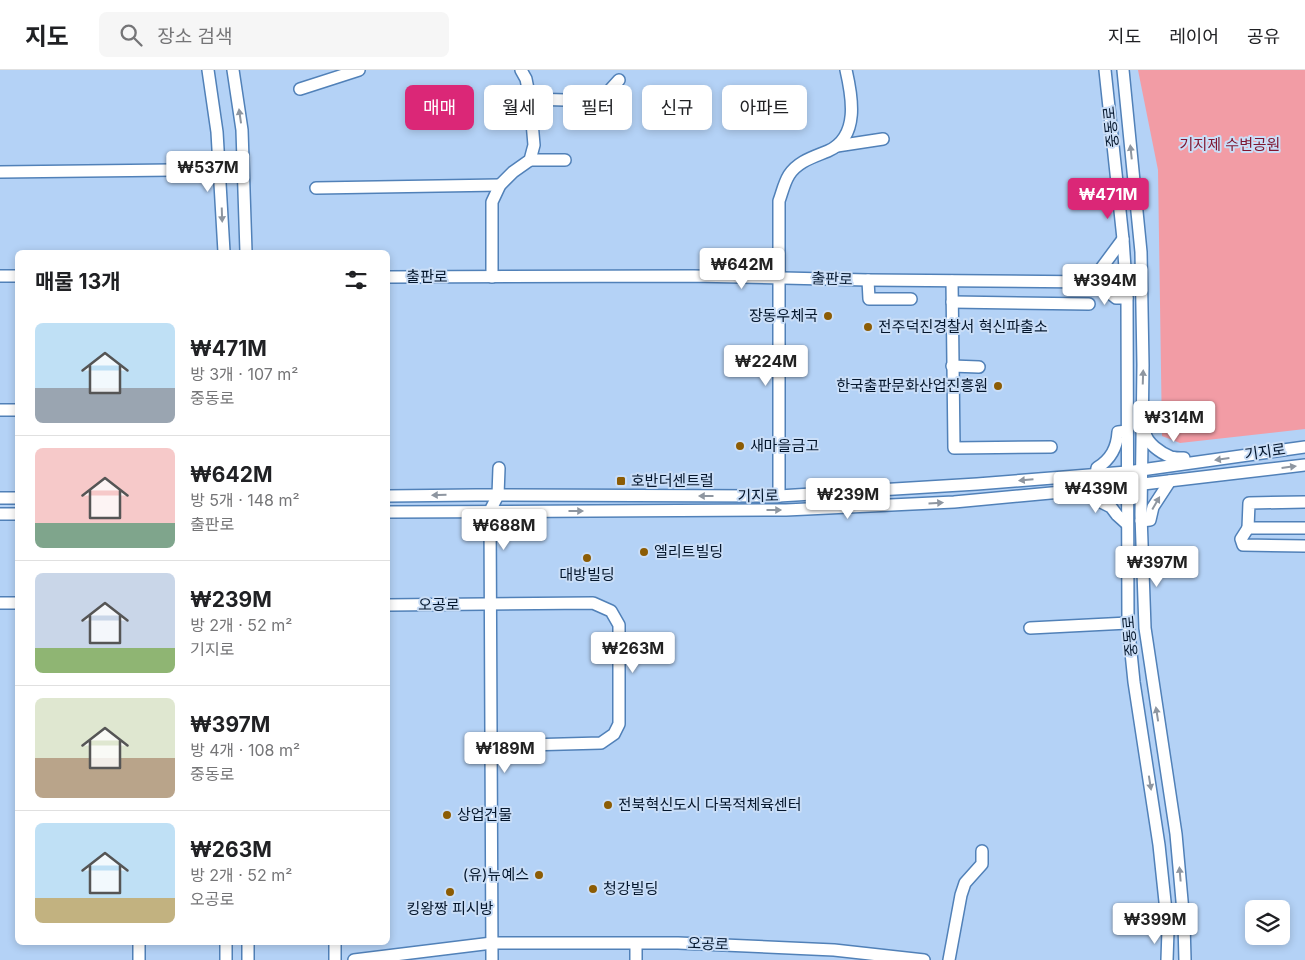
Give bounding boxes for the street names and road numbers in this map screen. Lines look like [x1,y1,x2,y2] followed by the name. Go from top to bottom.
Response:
[1099,105,1122,149] street label: 중동로
[406,267,448,286] street label: 출판로
[811,268,853,289] street label: 출판로
[1243,439,1287,464] street label: 기지로
[737,486,779,505] street label: 기지로
[418,595,460,614] street label: 오공로
[1118,615,1141,657] street label: 중동로
[687,933,729,954] street label: 오공로

